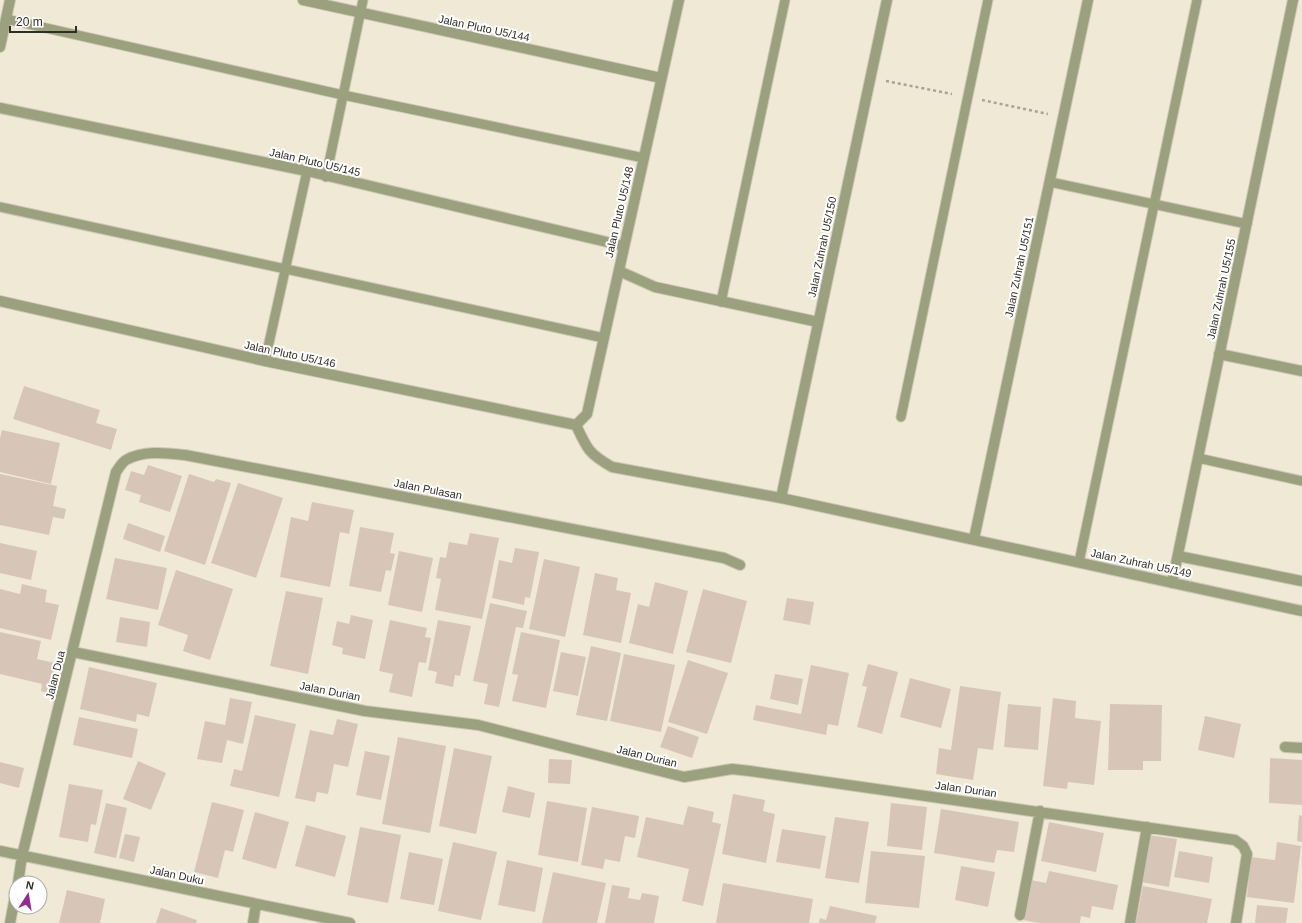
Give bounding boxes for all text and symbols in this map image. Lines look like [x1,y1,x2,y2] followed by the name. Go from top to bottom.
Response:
[10,8,76,34] scale bar
[437,12,531,44] street label: Jalan Pluto U5/144
[16,15,43,29] text: 20 m
[268,146,362,178] street label: Jalan Pluto U5/145
[603,165,635,259] street label: Jalan Pluto U5/148
[805,196,839,298] street label: Jalan Zuhrah U5/150
[1002,216,1036,318] street label: Jalan Zuhrah U5/151
[1204,238,1238,340] street label: Jalan Zuhrah U5/155
[243,338,337,370] street label: Jalan Pluto U5/146
[393,477,463,501] street label: Jalan Pulasan
[1090,546,1192,580] street label: Jalan Zuhrah U5/149
[43,649,67,700] street label: Jalan Dua
[299,679,361,703] street label: Jalan Durian
[616,743,678,769] street label: Jalan Durian
[935,779,997,799] street label: Jalan Durian
[149,863,205,887] street label: Jalan Duku
[8,875,48,915] north arrow
[25,879,35,892] text: N

